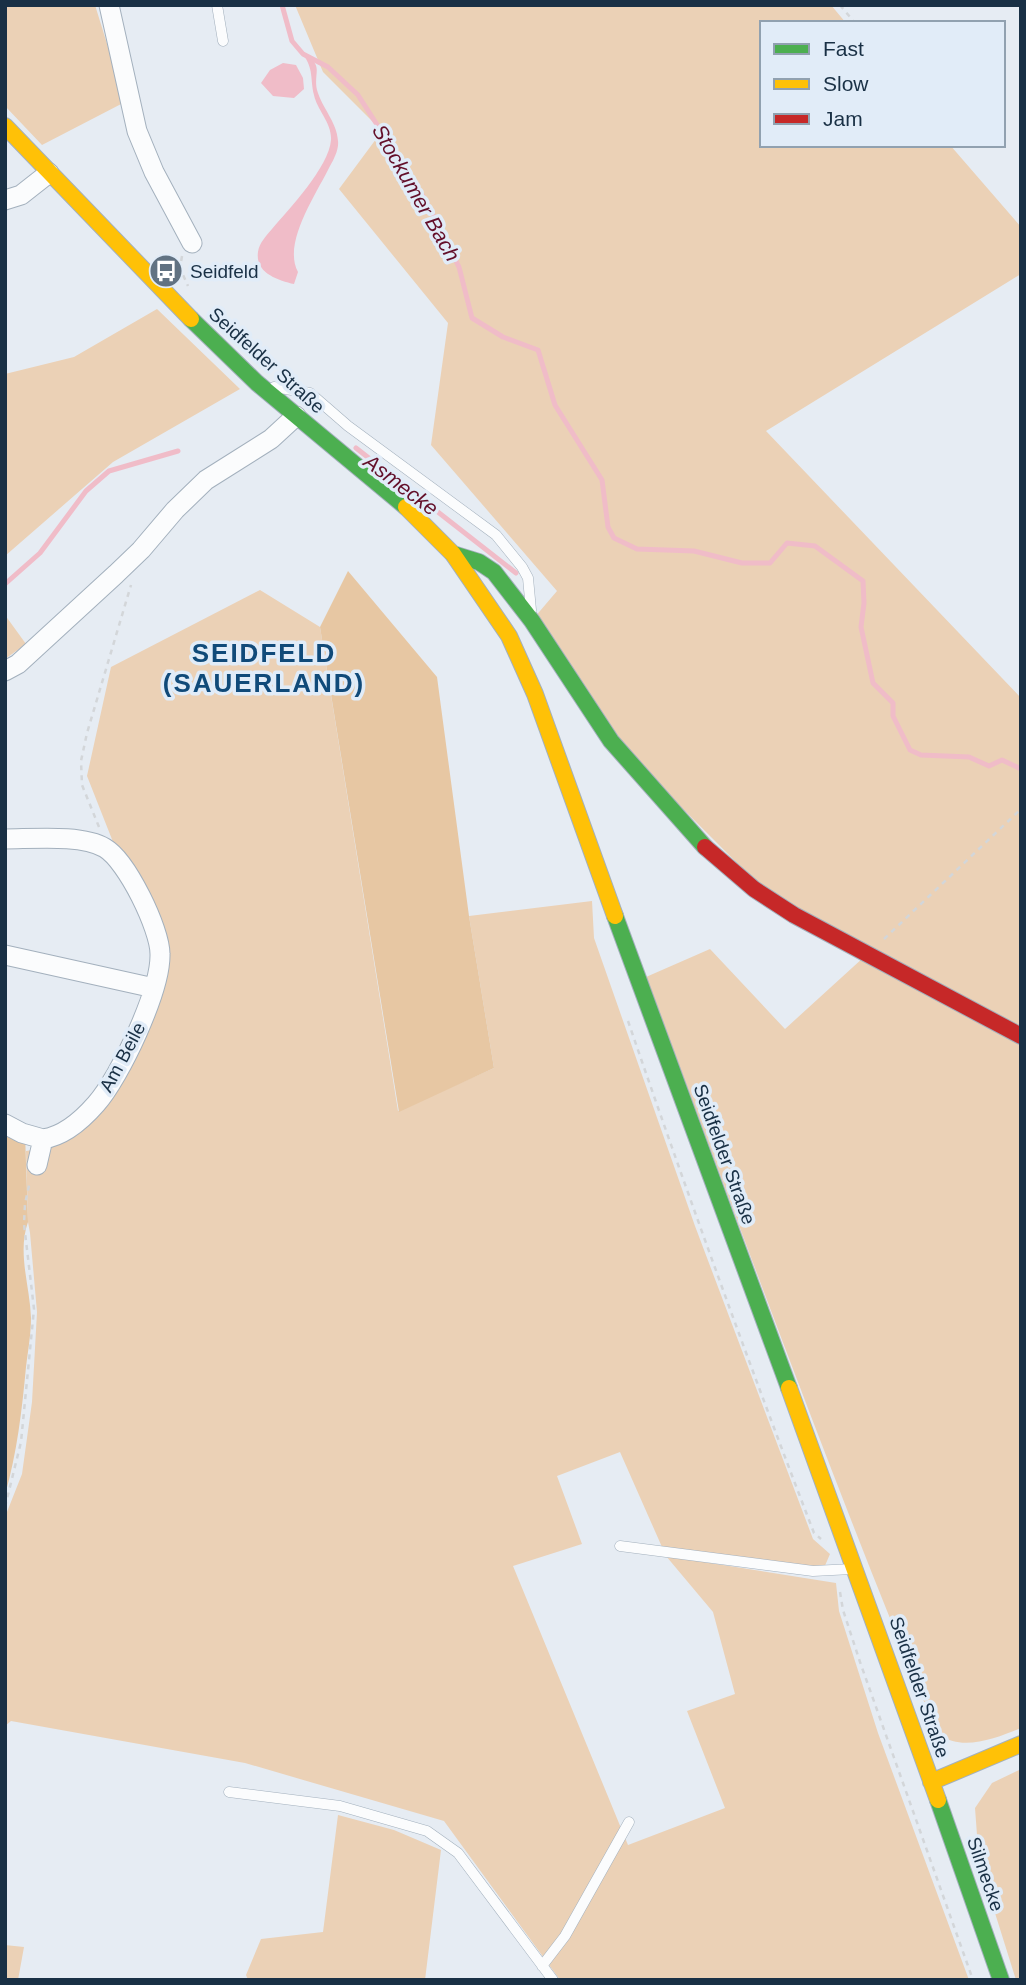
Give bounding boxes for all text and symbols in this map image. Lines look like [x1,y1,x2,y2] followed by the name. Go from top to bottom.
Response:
[760,21,1005,147] legend
[823,37,864,60] text: Fast
[823,72,869,95] text: Slow
[823,107,863,130] text: Jam
[368,120,465,265] water label: Stockumer Bach
[147,252,185,290] bus stop icon: Seidfeld
[190,261,259,282] place label: Seidfeld
[205,303,329,418] street label: Seidfelder Straße
[358,448,443,520] water label: Asmecke
[163,638,365,698] district label: SEIDFELD (SAUERLAND)
[95,1019,150,1096] street label: Am Beile
[689,1081,760,1227] street label: Seidfelder Straße
[886,1614,954,1760] street label: Seidfelder Straße
[963,1834,1008,1914] street label: Silmecke

